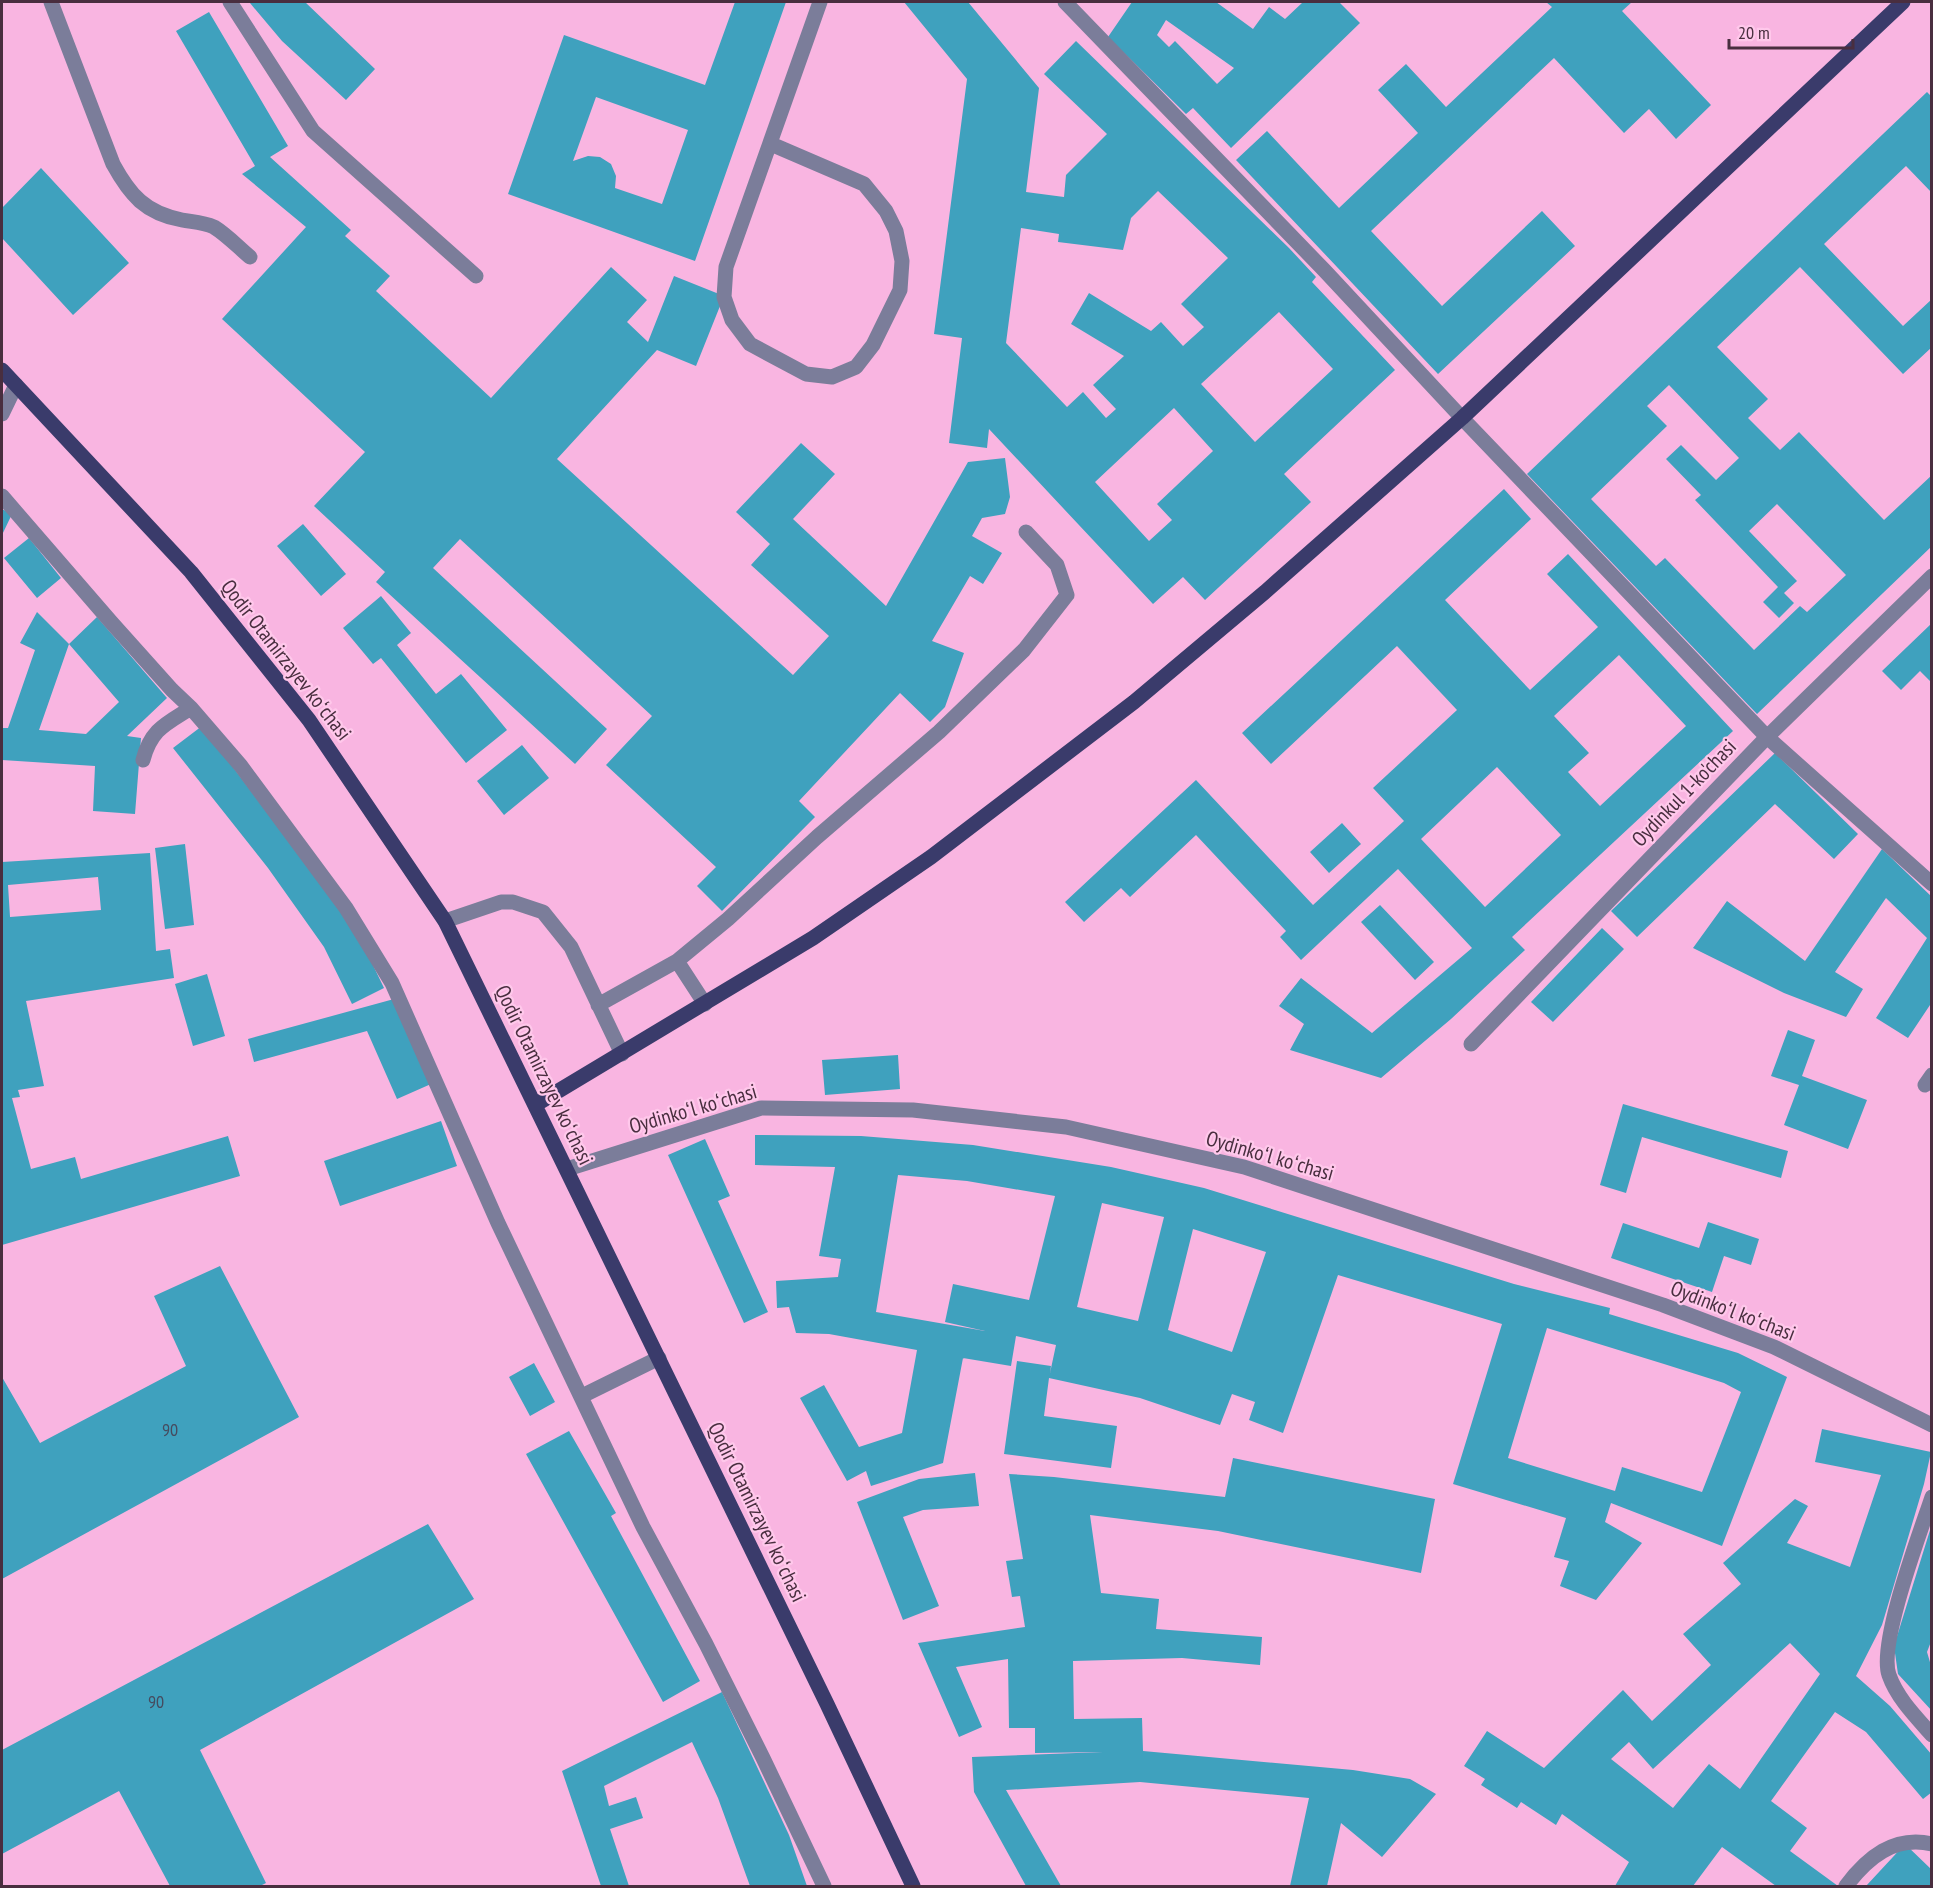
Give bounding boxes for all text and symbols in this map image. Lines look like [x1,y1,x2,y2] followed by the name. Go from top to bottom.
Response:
[1729,12,1854,50] scale bar
[1738,21,1770,44] text: 20 m
[215,574,358,746] street label: Qodir Otamirzayev koʻchasi
[1626,733,1742,852] street label: Oydinkul 1-ko'chasi
[489,980,600,1169] street label: Qodir Otamirzayev koʻchasi
[626,1077,760,1140] street label: Oydinkoʻl koʻchasi
[1203,1124,1337,1187] street label: Oydinkoʻl koʻchasi
[1667,1274,1799,1347] street label: Oydinkoʻl koʻchasi
[702,1417,813,1606] street label: Qodir Otamirzayev koʻchasi
[162,1418,178,1441] house number: 90
[148,1690,164,1713] house number: 90

